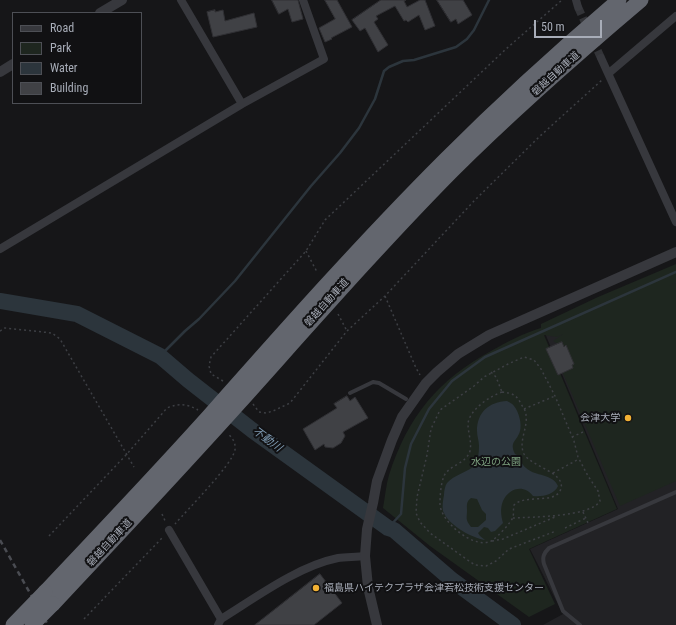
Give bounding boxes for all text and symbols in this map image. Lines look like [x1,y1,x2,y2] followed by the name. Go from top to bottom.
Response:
[12,12,142,104] legend
[536,12,604,38] scale bar
[541,20,565,34] text: 50 m
[50,21,74,35] text: Road
[50,41,71,55] text: Park
[530,49,582,99] street label: 磐越自動車道
[50,61,78,75] text: Water
[50,81,88,95] text: Building
[302,277,352,329] street label: 磐越自動車道
[580,412,620,424] place label: 会津大学
[623,413,633,423] marker: 会津大学
[250,425,284,455] water label: 不動川
[471,456,521,468] park label: 水辺の公園
[85,517,135,569] street label: 磐越自動車道
[324,582,544,594] place label: 福島県ハイテクプラザ会津若松技術支援センター
[311,583,321,593] marker: 福島県ハイテクプラザ会津若松技術支援センター

